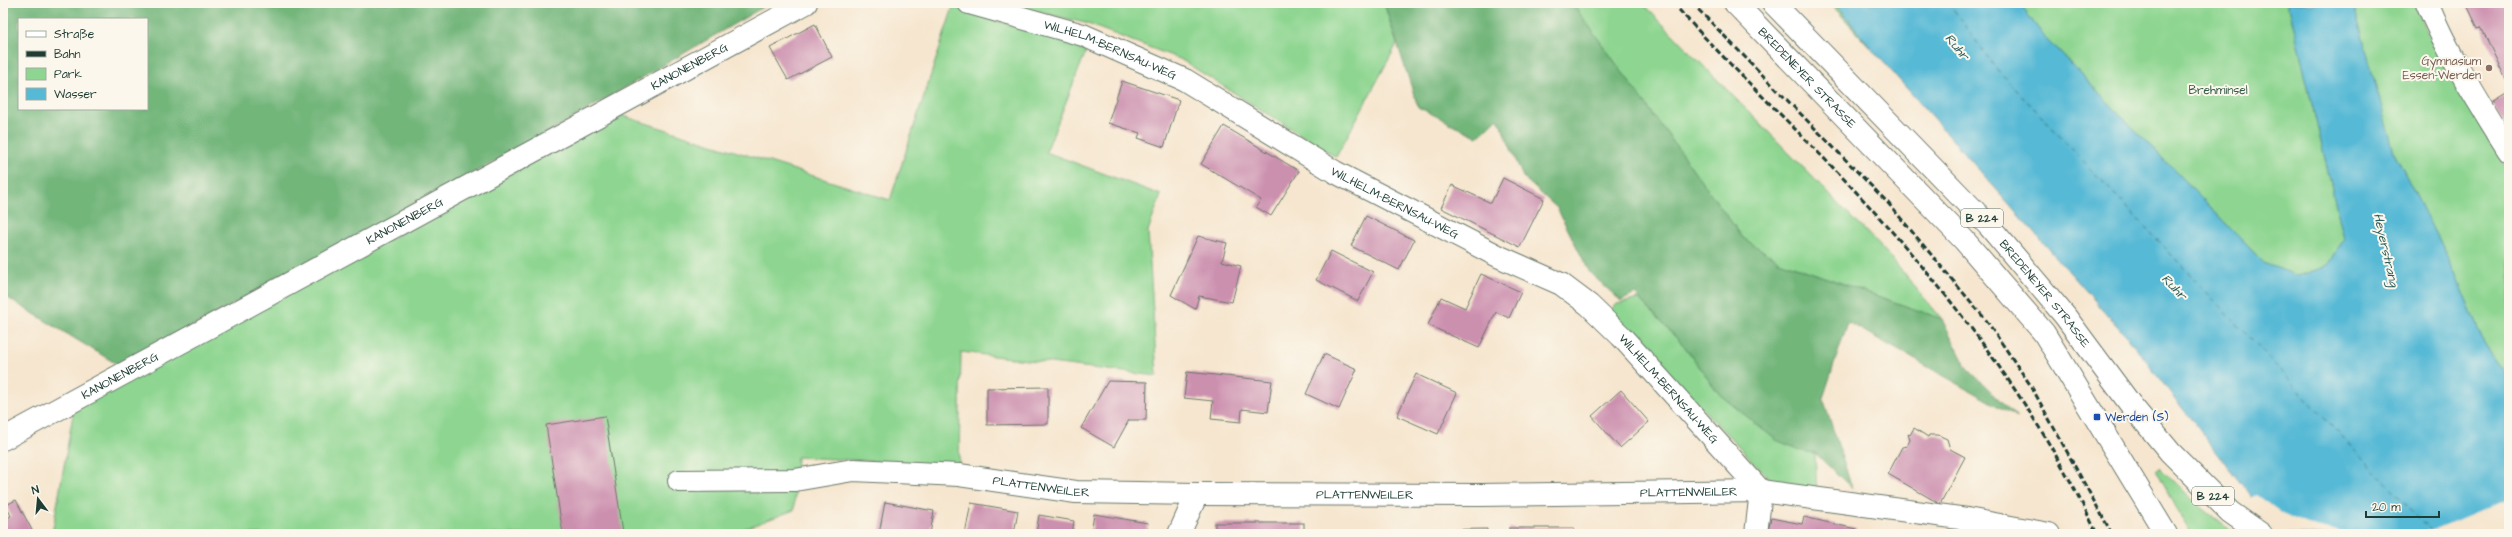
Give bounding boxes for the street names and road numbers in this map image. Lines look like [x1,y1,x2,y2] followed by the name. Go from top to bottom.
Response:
[1042,16,1180,84] street label: WILHELM-BERNSAU-WEG
[1754,23,1860,132] street label: BREDENEYER STRASSE
[648,38,731,94] street label: KANONENBERG
[1328,163,1462,243] street label: WILHELM-BERNSAU-WEG
[363,193,447,249] street label: KANONENBERG
[1961,209,2003,227] road number: B 224
[1996,236,2094,351] street label: BREDENEYER STRASSE
[1615,330,1723,448] street label: WILHELM-BERNSAU-WEG
[78,347,162,403] street label: KANONENBERG
[992,472,1090,501] street label: PLATTENWEILER
[1640,483,1738,501] street label: PLATTENWEILER
[1316,486,1414,503] street label: PLATTENWEILER
[2192,487,2234,505] road number: B 224

